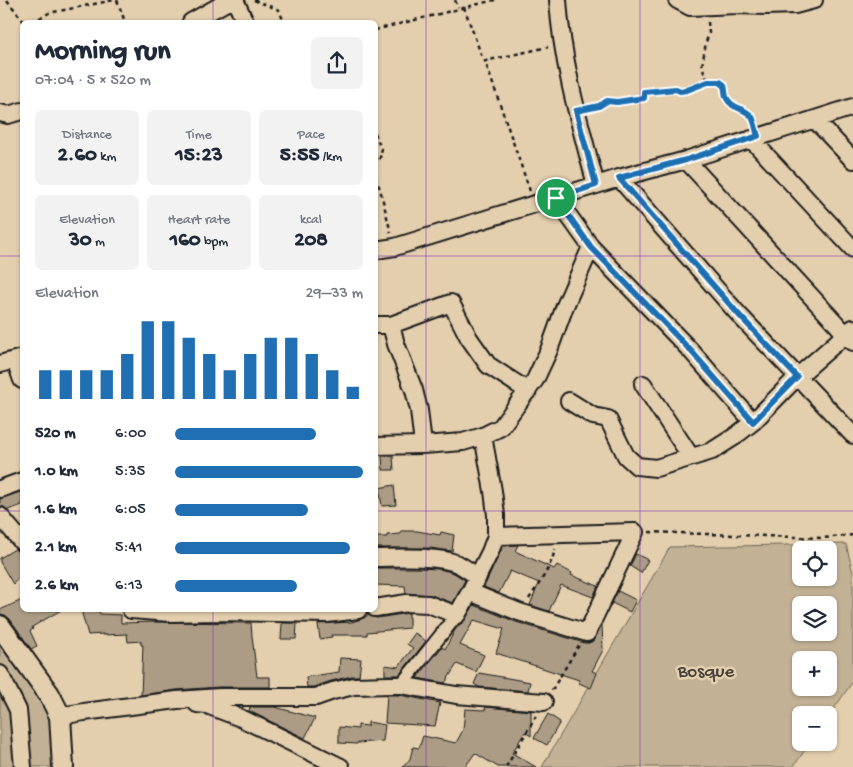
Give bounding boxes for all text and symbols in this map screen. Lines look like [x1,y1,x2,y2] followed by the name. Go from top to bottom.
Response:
[35,36,170,69] text: Morning run
[311,37,363,89] button: share
[35,72,151,91] text: 07:04 · 5 × 520 m
[62,127,112,144] text: Distance
[186,127,212,144] text: Time
[297,127,325,144] text: Pace
[58,144,97,169] text: 2.60
[175,144,223,169] text: 15:23
[280,144,319,169] text: 5:55
[97,149,116,166] text: km
[319,149,342,166] text: /km
[535,177,577,219] pin
[542,184,570,212] icon: arrive
[59,212,115,229] text: Elevation
[168,212,230,229] text: Heart rate
[300,212,322,229] text: kcal
[69,229,92,254] text: 30
[170,229,201,254] text: 160
[294,229,328,254] text: 208
[92,234,105,251] text: m
[201,234,228,251] text: bpm
[35,285,99,304] text: Elevation
[306,285,363,304] text: 29–33 m
[35,425,76,444] text: 520 m
[115,425,146,444] text: 6:00
[35,463,78,482] text: 1.0 km
[115,463,145,482] text: 5:35
[35,501,77,520] text: 1.6 km
[115,501,146,520] text: 6:05
[35,539,77,558] text: 2.1 km
[115,539,142,558] text: 5:41
[792,541,837,751] map controls
[792,541,837,586] button: locate
[35,577,78,596] text: 2.6 km
[115,577,143,596] text: 6:13
[792,596,837,641] button: layers
[792,651,837,696] button: +
[677,661,735,684] park label: Bosque
[792,706,837,751] button: −

